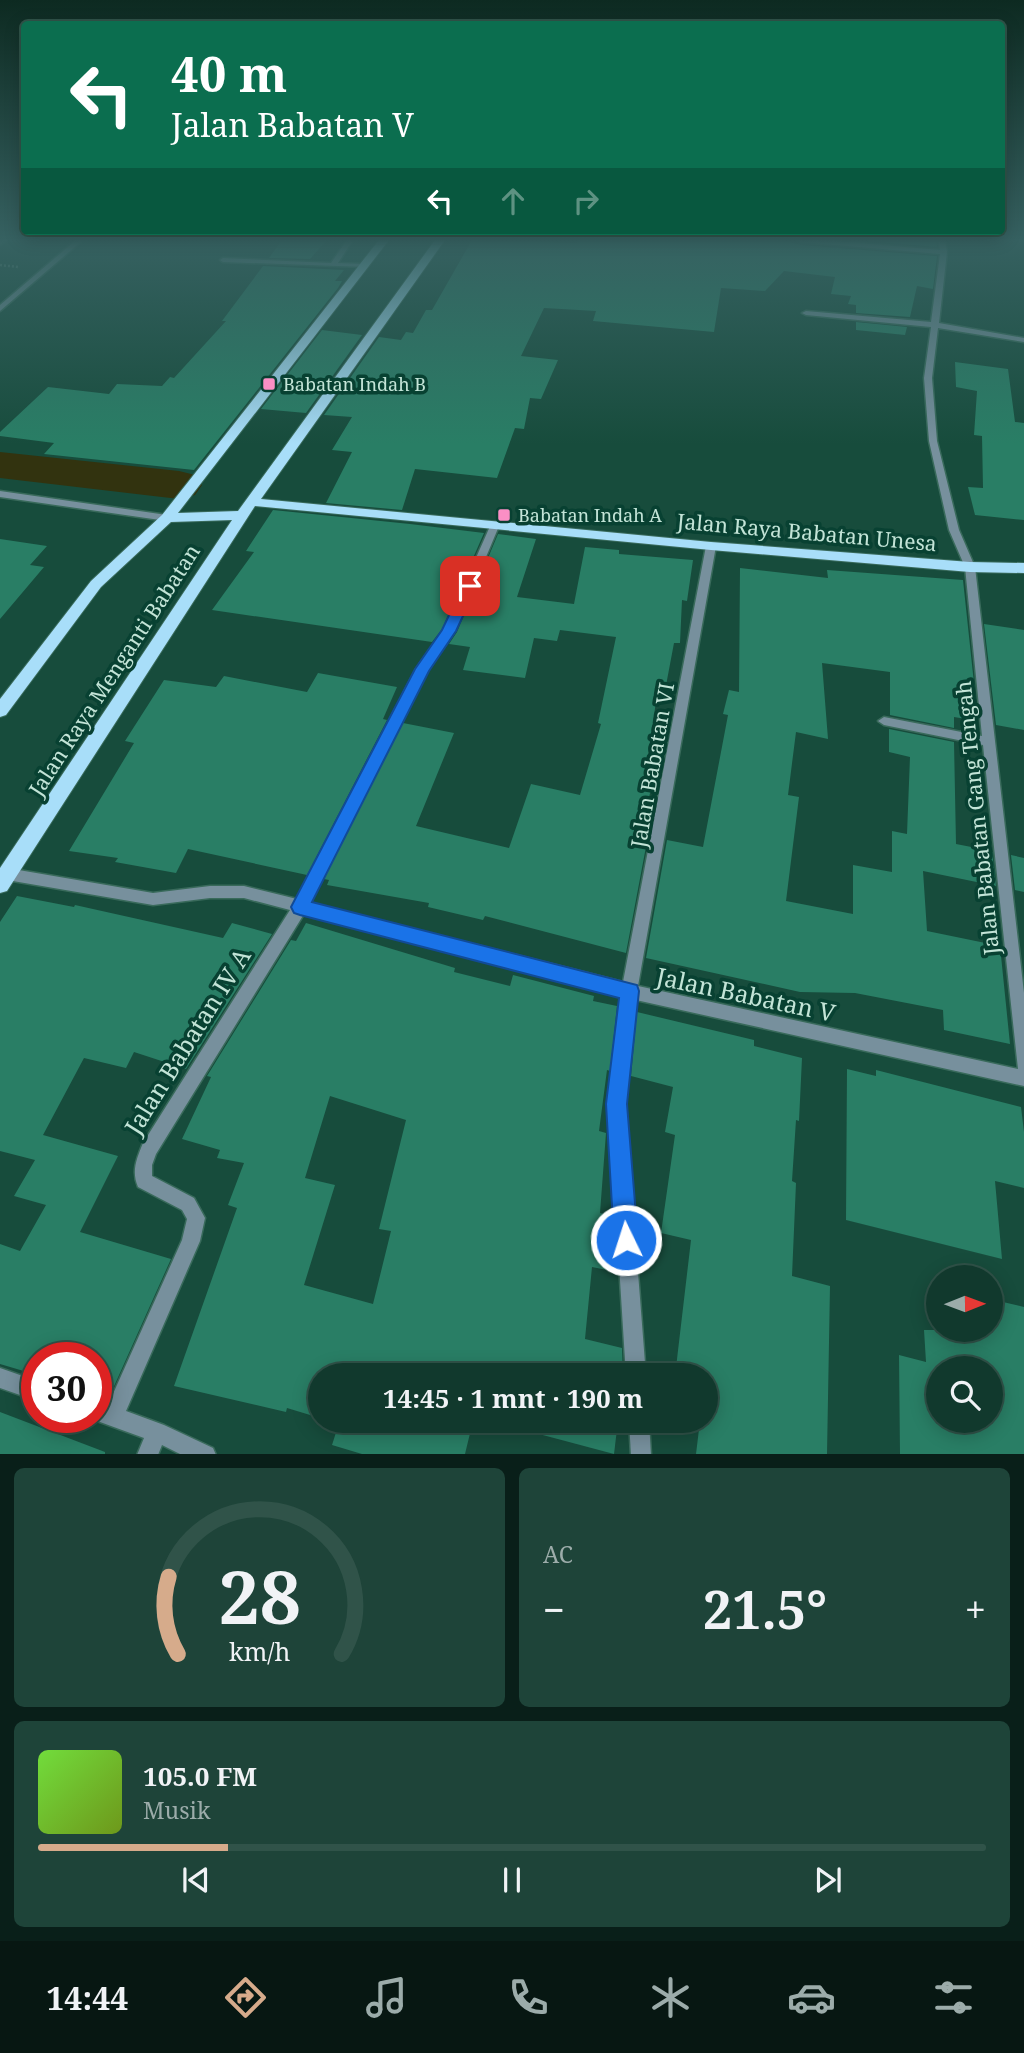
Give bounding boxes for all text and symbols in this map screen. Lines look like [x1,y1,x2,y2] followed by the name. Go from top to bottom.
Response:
[171,40,287,106] text: 40 m
[56,49,147,140] icon: left
[171,103,414,146] text: Jalan Babatan V
[421,182,459,220] icon: left
[494,182,532,220] icon: ahead
[567,182,605,220] icon: right
[283,372,426,396] place label: Babatan Indah B
[261,376,277,392] marker: Babatan Indah B
[518,503,662,527] place label: Babatan Indah A
[496,507,512,523] marker: Babatan Indah A
[675,507,938,557] street label: Jalan Raya Babatan Unesa
[21,539,206,802] street label: Jalan Raya Menganti Babatan
[440,556,500,616] pin
[451,567,489,605] icon: arrive
[624,680,680,851] street label: Jalan Babatan VI
[949,680,1005,957] street label: Jalan Babatan Gang Tengah
[116,941,258,1141] street label: Jalan Babatan IV A
[653,959,839,1029] street label: Jalan Babatan V
[589,1203,663,1277] position arrow
[926,1265,1003,1342] north arrow
[926,1265,1003,1433] map controls
[21,1342,112,1433] speed limit sign: 30
[926,1356,1003,1433] button: search
[383,1380,643,1416] text: 14:45 · 1 mnt · 190 m
[543,1538,573,1570] text: AC
[218,1546,301,1645] text: 28
[703,1573,827,1644] text: 21.5°
[543,1583,565,1635] text: −
[965,1583,986,1635] text: +
[229,1633,290,1667] text: km/h
[143,1758,257,1794] text: 105.0 FM
[143,1794,210,1826] text: Musik
[177,1861,215,1899] icon: previous
[493,1861,531,1899] icon: pause
[809,1861,847,1899] icon: next
[221,1973,270,2022] icon: directions
[362,1973,411,2022] icon: music
[504,1973,553,2022] icon: phone
[646,1973,695,2022] icon: climate
[787,1973,836,2022] icon: car
[929,1973,978,2022] icon: filters
[46,1976,128,2019] text: 14:44

